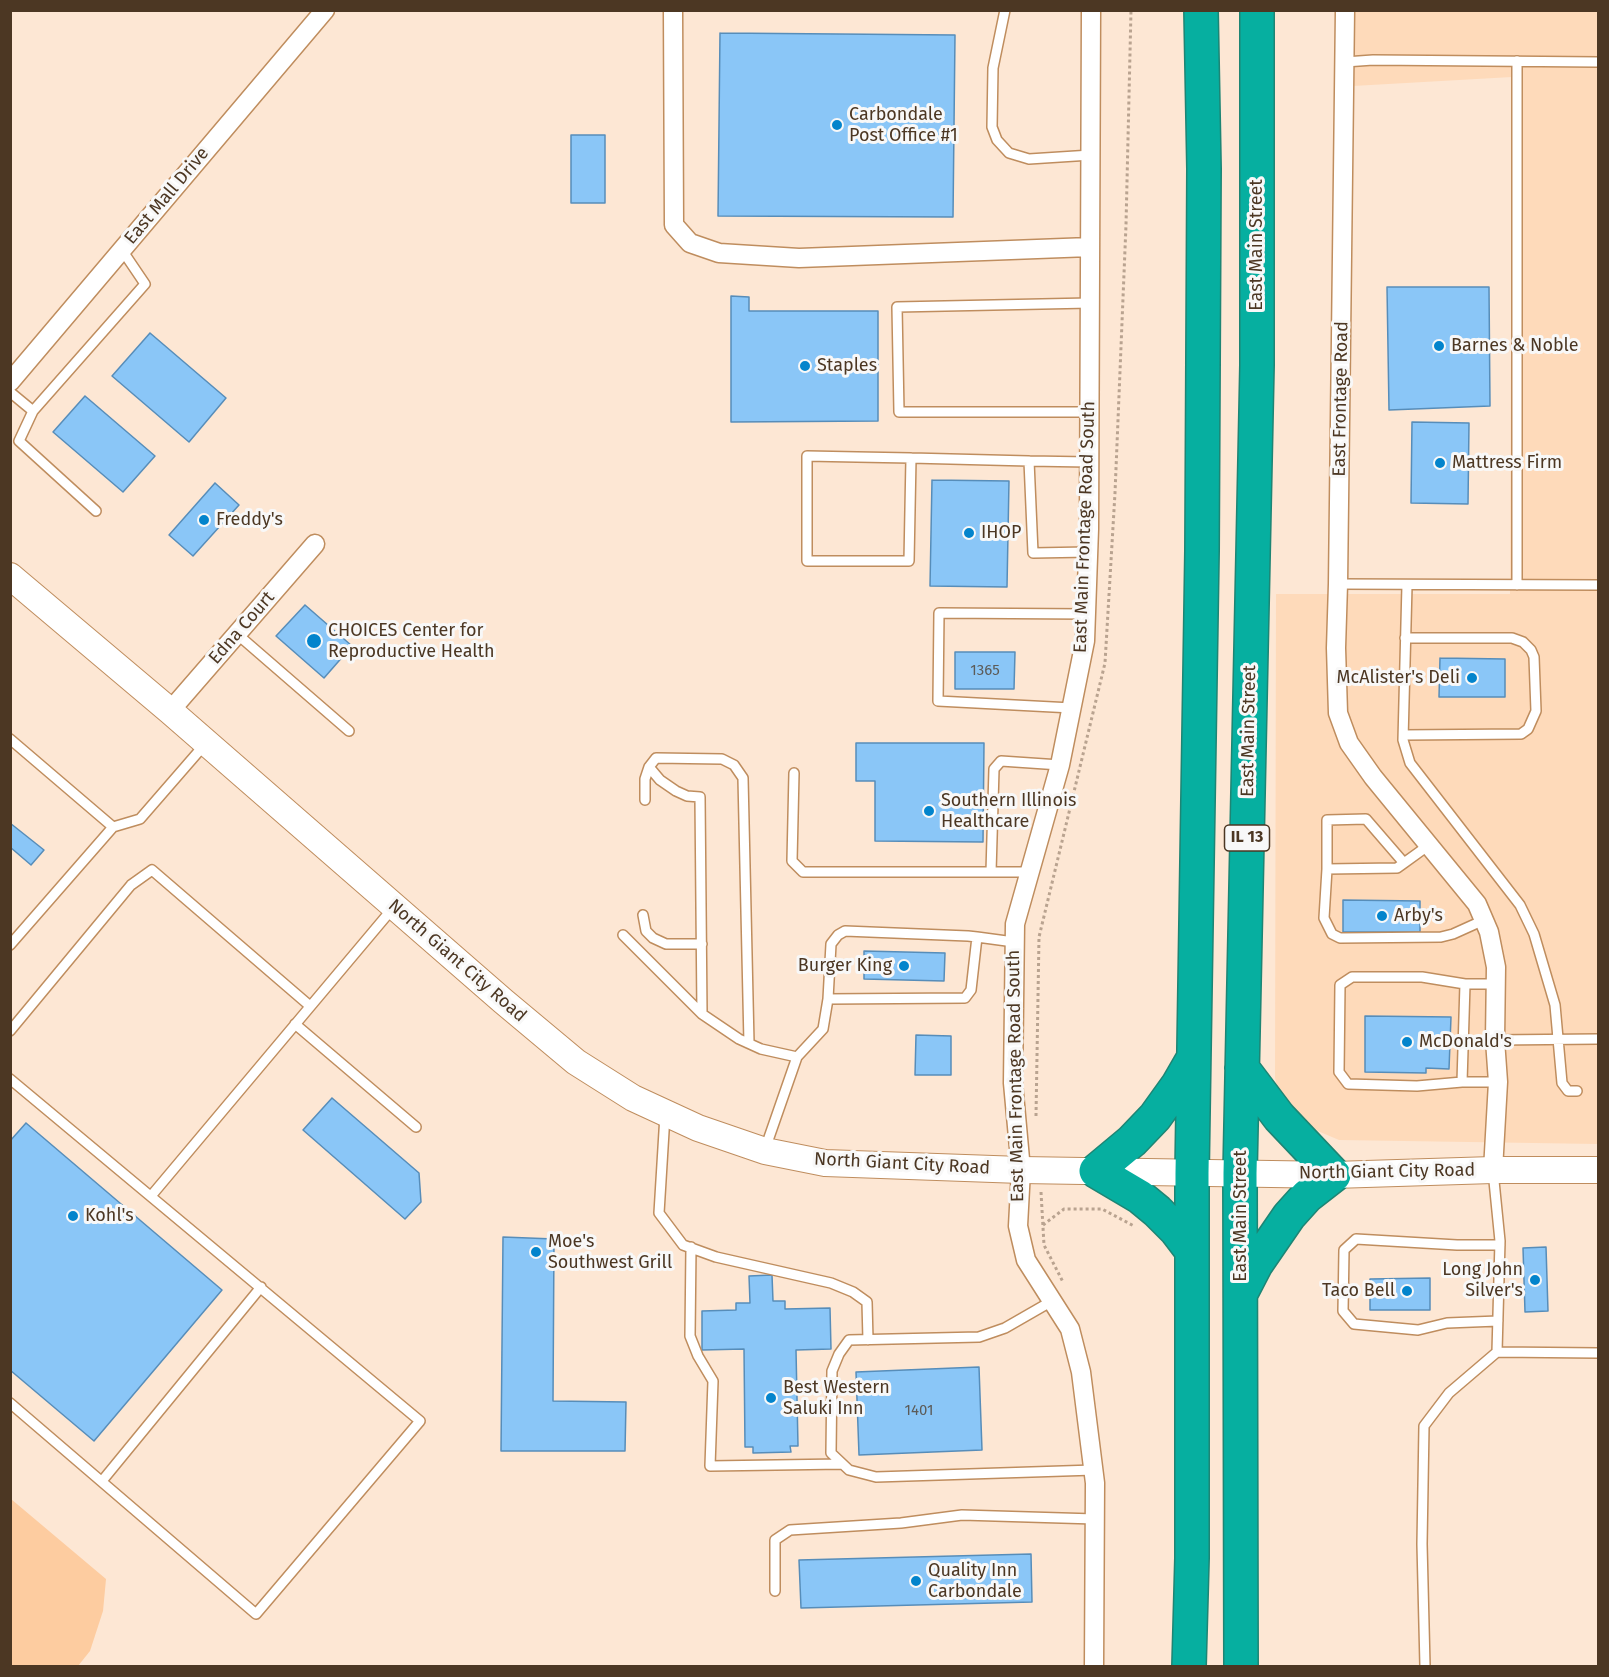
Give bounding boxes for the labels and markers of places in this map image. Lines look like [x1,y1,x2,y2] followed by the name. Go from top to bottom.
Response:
[849,104,958,146] place label: Carbondale Post Office #1
[830,118,844,132] marker: Carbondale Post Office #1
[1451,335,1579,357] place label: Barnes & Noble
[1432,339,1446,353] marker: Barnes & Noble
[817,355,877,377] place label: Staples
[798,359,812,373] marker: Staples
[1452,452,1562,474] place label: Mattress Firm
[1433,456,1447,470] marker: Mattress Firm
[216,509,283,531] place label: Freddy's
[197,513,211,527] marker: Freddy's
[981,522,1021,544] place label: IHOP
[962,526,976,540] marker: IHOP
[328,620,495,662] place label: CHOICES Center for Reproductive Health
[305,632,323,650] marker: CHOICES Center for Reproductive Health
[1337,667,1460,689] place label: McAlister's Deli
[1465,671,1479,685] marker: McAlister's Deli
[941,790,1076,832] place label: Southern Illinois Healthcare
[922,804,936,818] marker: Southern Illinois Healthcare
[1394,905,1443,927] place label: Arby's
[1375,909,1389,923] marker: Arby's
[798,955,892,977] place label: Burger King
[897,959,911,973] marker: Burger King
[1419,1031,1512,1053] place label: McDonald's
[1400,1035,1414,1049] marker: McDonald's
[85,1205,134,1227] place label: Kohl's
[66,1209,80,1223] marker: Kohl's
[548,1231,672,1274] place label: Moe's Southwest Grill
[529,1245,543,1259] marker: Moe's Southwest Grill
[1442,1259,1523,1302] place label: Long John Silver's
[1528,1273,1542,1287] marker: Long John Silver's
[1322,1280,1395,1302] place label: Taco Bell
[1400,1284,1414,1298] marker: Taco Bell
[783,1377,890,1420] place label: Best Western Saluki Inn
[764,1391,778,1405] marker: Best Western Saluki Inn
[928,1560,1022,1602] place label: Quality Inn Carbondale
[909,1574,923,1588] marker: Quality Inn Carbondale

